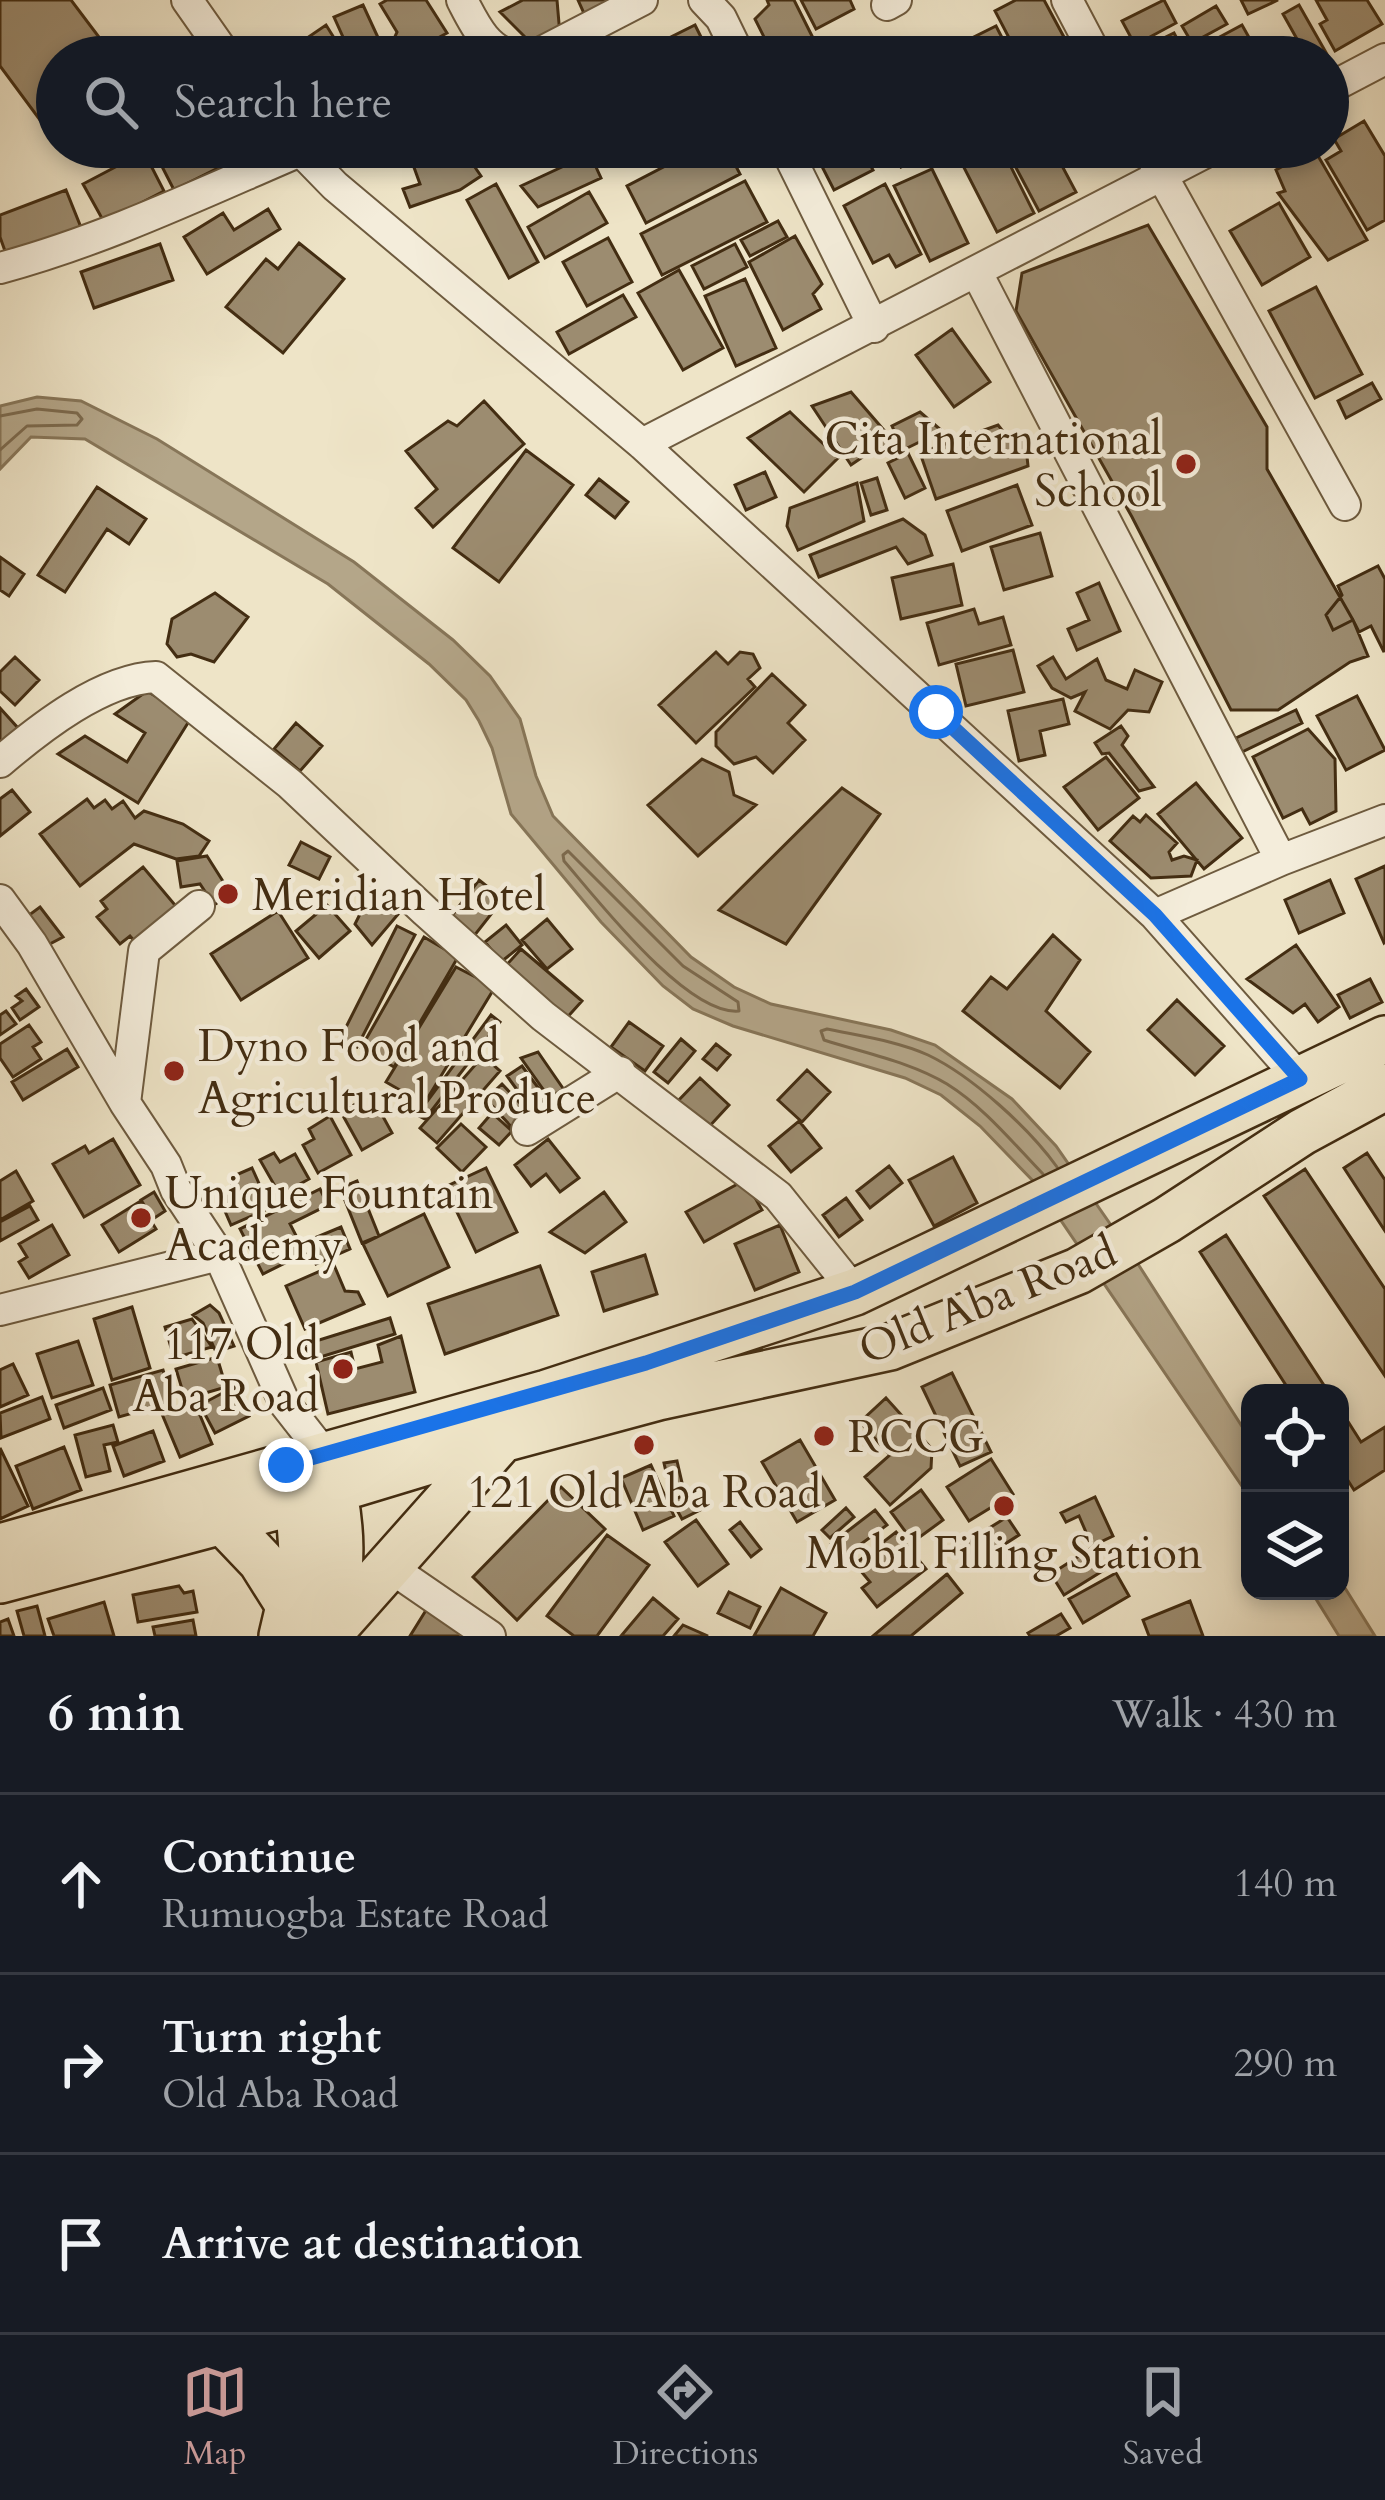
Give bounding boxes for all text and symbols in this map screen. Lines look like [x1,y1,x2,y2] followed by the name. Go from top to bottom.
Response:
[36,36,1349,168] search box
[78,69,144,135] icon: search
[174,72,392,133] text: Search here
[825,409,1162,522] place label: Cita International School
[1173,451,1199,477] marker: Cita International School
[909,685,963,739] route start
[252,865,546,926] place label: Meridian Hotel
[215,881,241,907] marker: Meridian Hotel
[198,1016,596,1129] place label: Dyno Food and Agricultural Produce
[161,1058,187,1084] marker: Dyno Food and Agricultural Produce
[165,1163,494,1276] place label: Unique Fountain Academy
[128,1205,154,1231] marker: Unique Fountain Academy
[850,1221,1126,1380] street label: Old Aba Road
[132,1314,319,1427] place label: 117 Old Aba Road
[330,1356,356,1382] marker: 117 Old Aba Road
[1241,1384,1349,1600] map controls
[1241,1384,1349,1492] button: locate
[848,1407,984,1468] place label: RCCG
[811,1423,837,1449] marker: RCCG
[631,1432,657,1458] marker: 121 Old Aba Road
[259,1438,313,1492] route end
[467,1462,821,1523] place label: 121 Old Aba Road
[1241,1492,1349,1600] button: layers
[991,1493,1017,1519] marker: Mobil Filling Station
[806,1523,1203,1584] place label: Mobil Filling Station
[48,1679,184,1749] text: 6 min
[1112,1688,1337,1741] text: Walk · 430 m
[162,1827,356,1888] text: Continue
[48,1851,114,1917] icon: ahead
[1234,1857,1337,1910] text: 140 m
[162,1888,549,1941] text: Rumuogba Estate Road
[162,2007,381,2068] text: Turn right
[48,2031,114,2097] icon: right
[1234,2037,1337,2090] text: 290 m
[162,2068,399,2121] text: Old Aba Road
[48,2211,114,2277] icon: arrive
[162,2213,582,2274] text: Arrive at destination
[182,2359,248,2476] tab: Map
[613,2359,758,2476] tab: Directions
[1123,2359,1203,2476] tab: Saved

